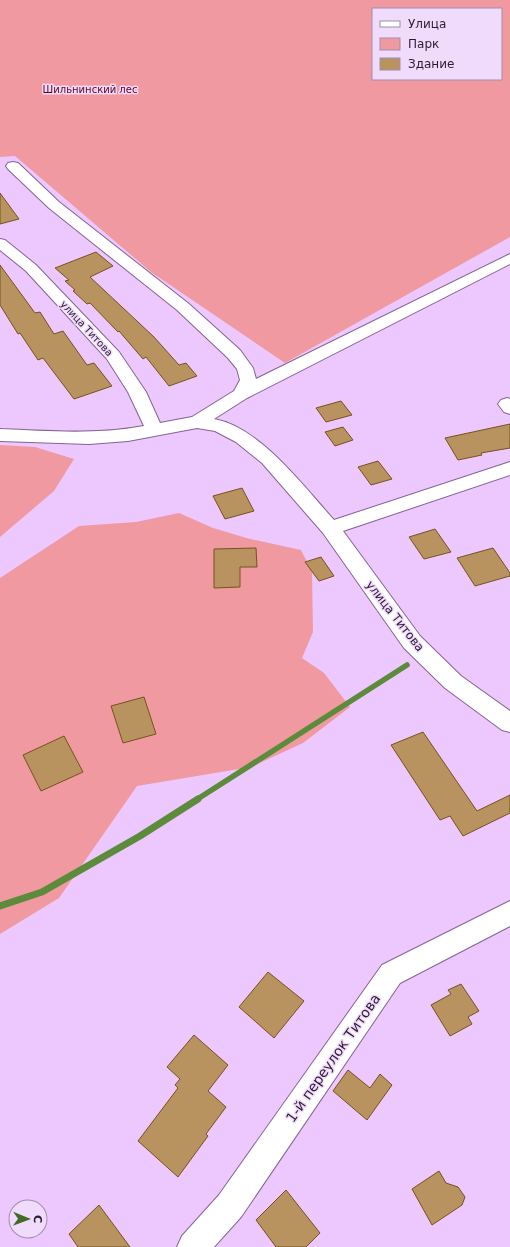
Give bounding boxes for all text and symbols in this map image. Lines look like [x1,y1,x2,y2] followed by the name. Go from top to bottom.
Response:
[372,8,502,80] legend
[408,17,446,31] text: Улица
[408,37,439,51] text: Парк
[408,57,454,71] text: Здание
[43,84,137,95] park label: Шильнинский лес
[58,298,115,358] street label: улица Титова
[363,578,427,654] street label: улица Титова
[283,991,383,1125] street label: 1-й переулок Титова
[8,1199,48,1239] north arrow
[31,1215,44,1223] text: С

